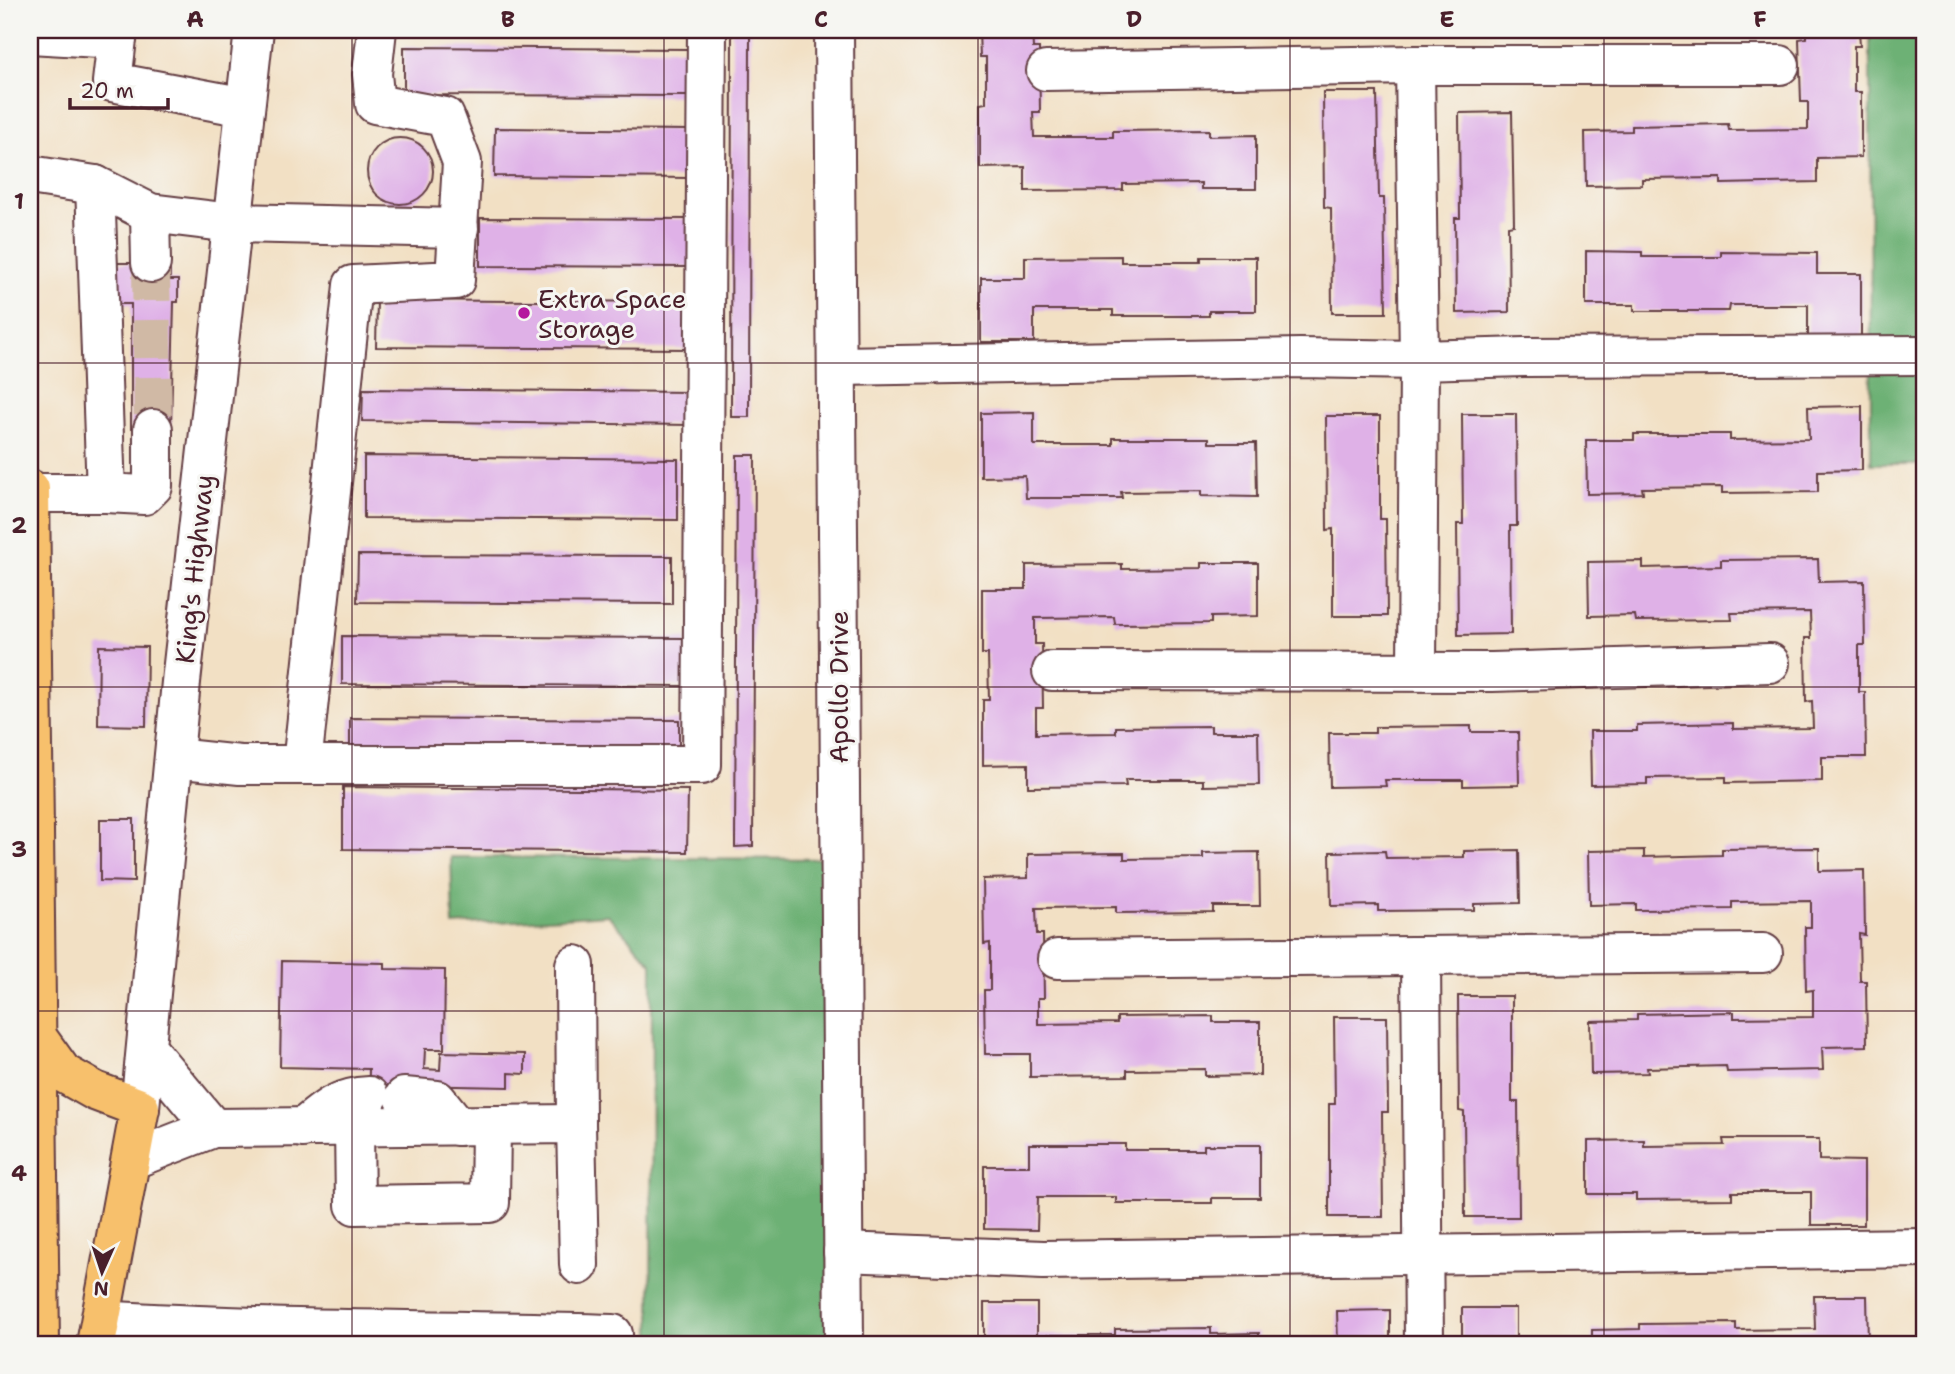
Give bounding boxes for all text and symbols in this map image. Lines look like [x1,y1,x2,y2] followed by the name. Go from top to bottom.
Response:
[186,4,204,34] text: A
[501,4,515,34] text: B
[814,4,828,34] text: C
[1126,4,1142,34] text: D
[1439,4,1455,34] text: E
[1753,4,1767,34] text: F
[70,66,168,110] scale bar
[80,77,134,105] text: 20 m
[14,186,24,216] text: 1
[538,281,686,346] place label: Extra Space Storage
[516,305,532,321] marker: Extra Space Storage
[167,473,221,665] street label: King's Highway
[11,510,27,540] text: 2
[821,611,856,763] street label: Apollo Drive
[11,834,27,864] text: 3
[11,1158,27,1188] text: 4
[66,1238,136,1308] north arrow
[93,1276,109,1301] text: N

